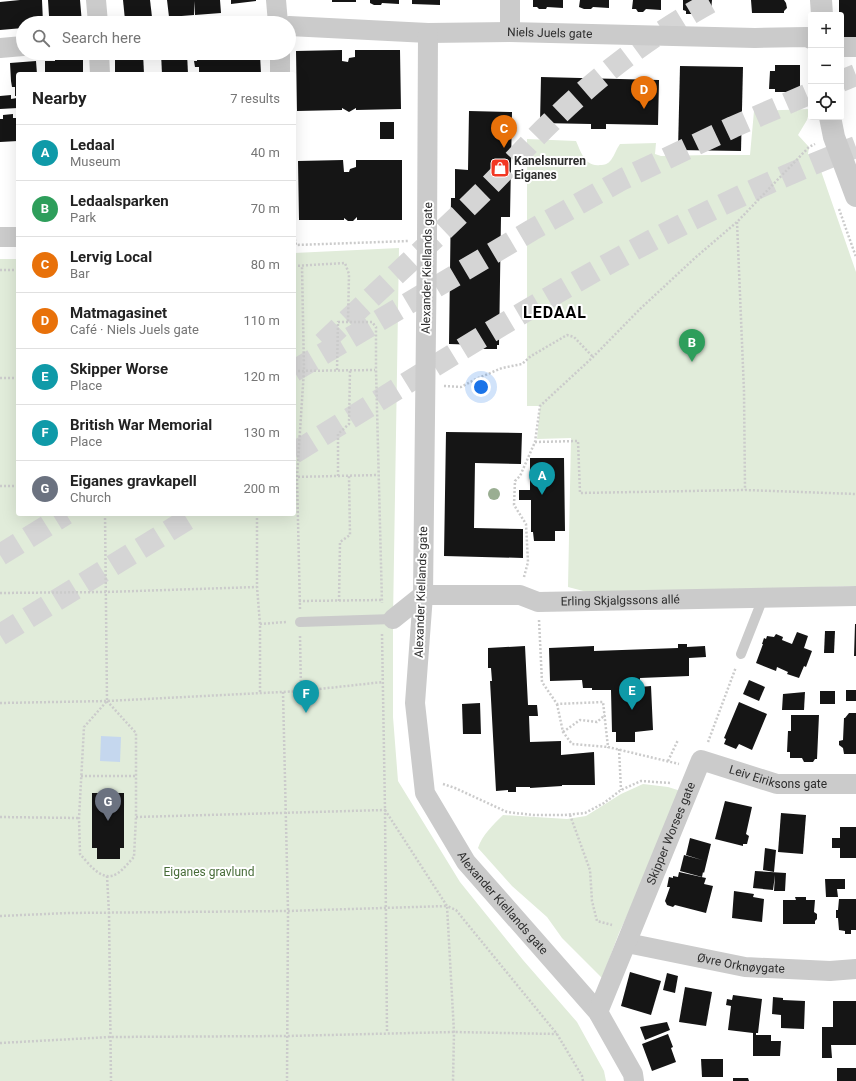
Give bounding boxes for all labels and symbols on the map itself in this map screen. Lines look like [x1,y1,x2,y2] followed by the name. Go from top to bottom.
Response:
[507,25,593,41] street label: Niels Juels gate
[631,76,657,109] pin: D
[491,115,517,148] pin: C
[514,154,586,182] place label: Kanelsnurren Eiganes
[489,157,511,179] shop icon: Kanelsnurren Eiganes
[419,202,435,334] street label: Alexander Kiellands gate
[523,303,587,322] district label: LEDAAL
[679,329,705,362] pin: B
[471,377,491,397] your location
[529,462,555,495] pin: A
[412,526,430,658] street label: Alexander Kiellands gate
[561,592,680,609] street label: Erling Skjalgssons allé
[619,677,645,710] pin: E
[293,680,319,713] pin: F
[727,762,827,791] street label: Leiv Eiriksons gate
[644,780,698,887] street label: Skipper Worses gate
[95,788,121,821] pin: G
[454,849,551,957] street label: Alexander Kiellands gate
[164,865,254,879] park label: Eiganes gravlund
[696,950,785,976] street label: Øvre Orknøygate

